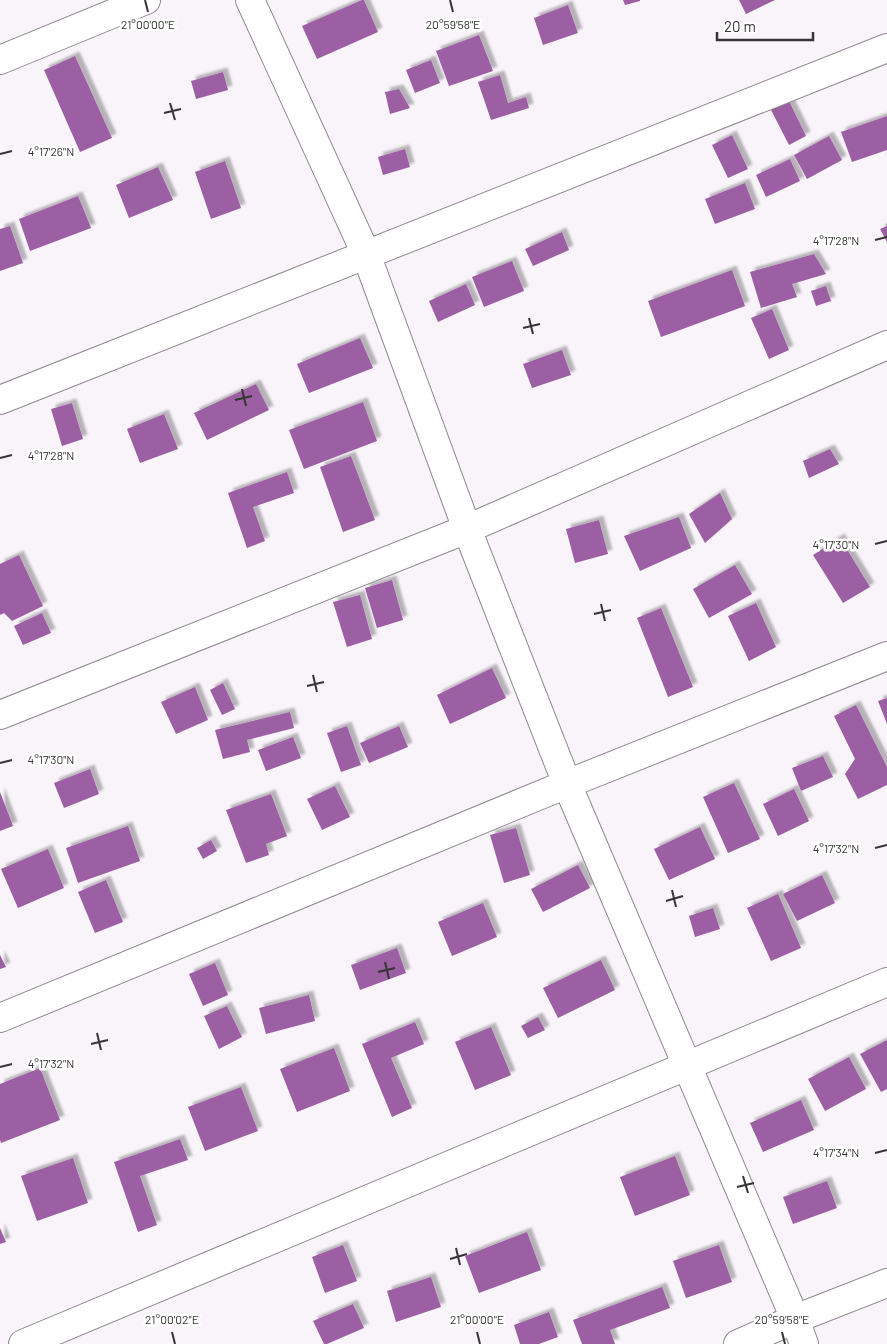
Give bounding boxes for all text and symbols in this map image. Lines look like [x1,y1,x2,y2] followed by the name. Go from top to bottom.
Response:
[717,10,813,42] scale bar
[121,17,175,31] text: 21°00'00"E
[426,17,480,31] text: 20°59'58"E
[724,17,756,35] text: 20 m
[28,144,74,158] text: 4°17'26"N
[813,233,859,247] text: 4°17'28"N
[28,448,74,462] text: 4°17'28"N
[813,537,859,551] text: 4°17'30"N
[28,752,74,766] text: 4°17'30"N
[813,841,859,855] text: 4°17'32"N
[28,1056,74,1070] text: 4°17'32"N
[813,1145,859,1159] text: 4°17'34"N
[145,1312,199,1326] text: 21°00'02"E
[450,1312,504,1326] text: 21°00'00"E
[755,1312,809,1326] text: 20°59'58"E

